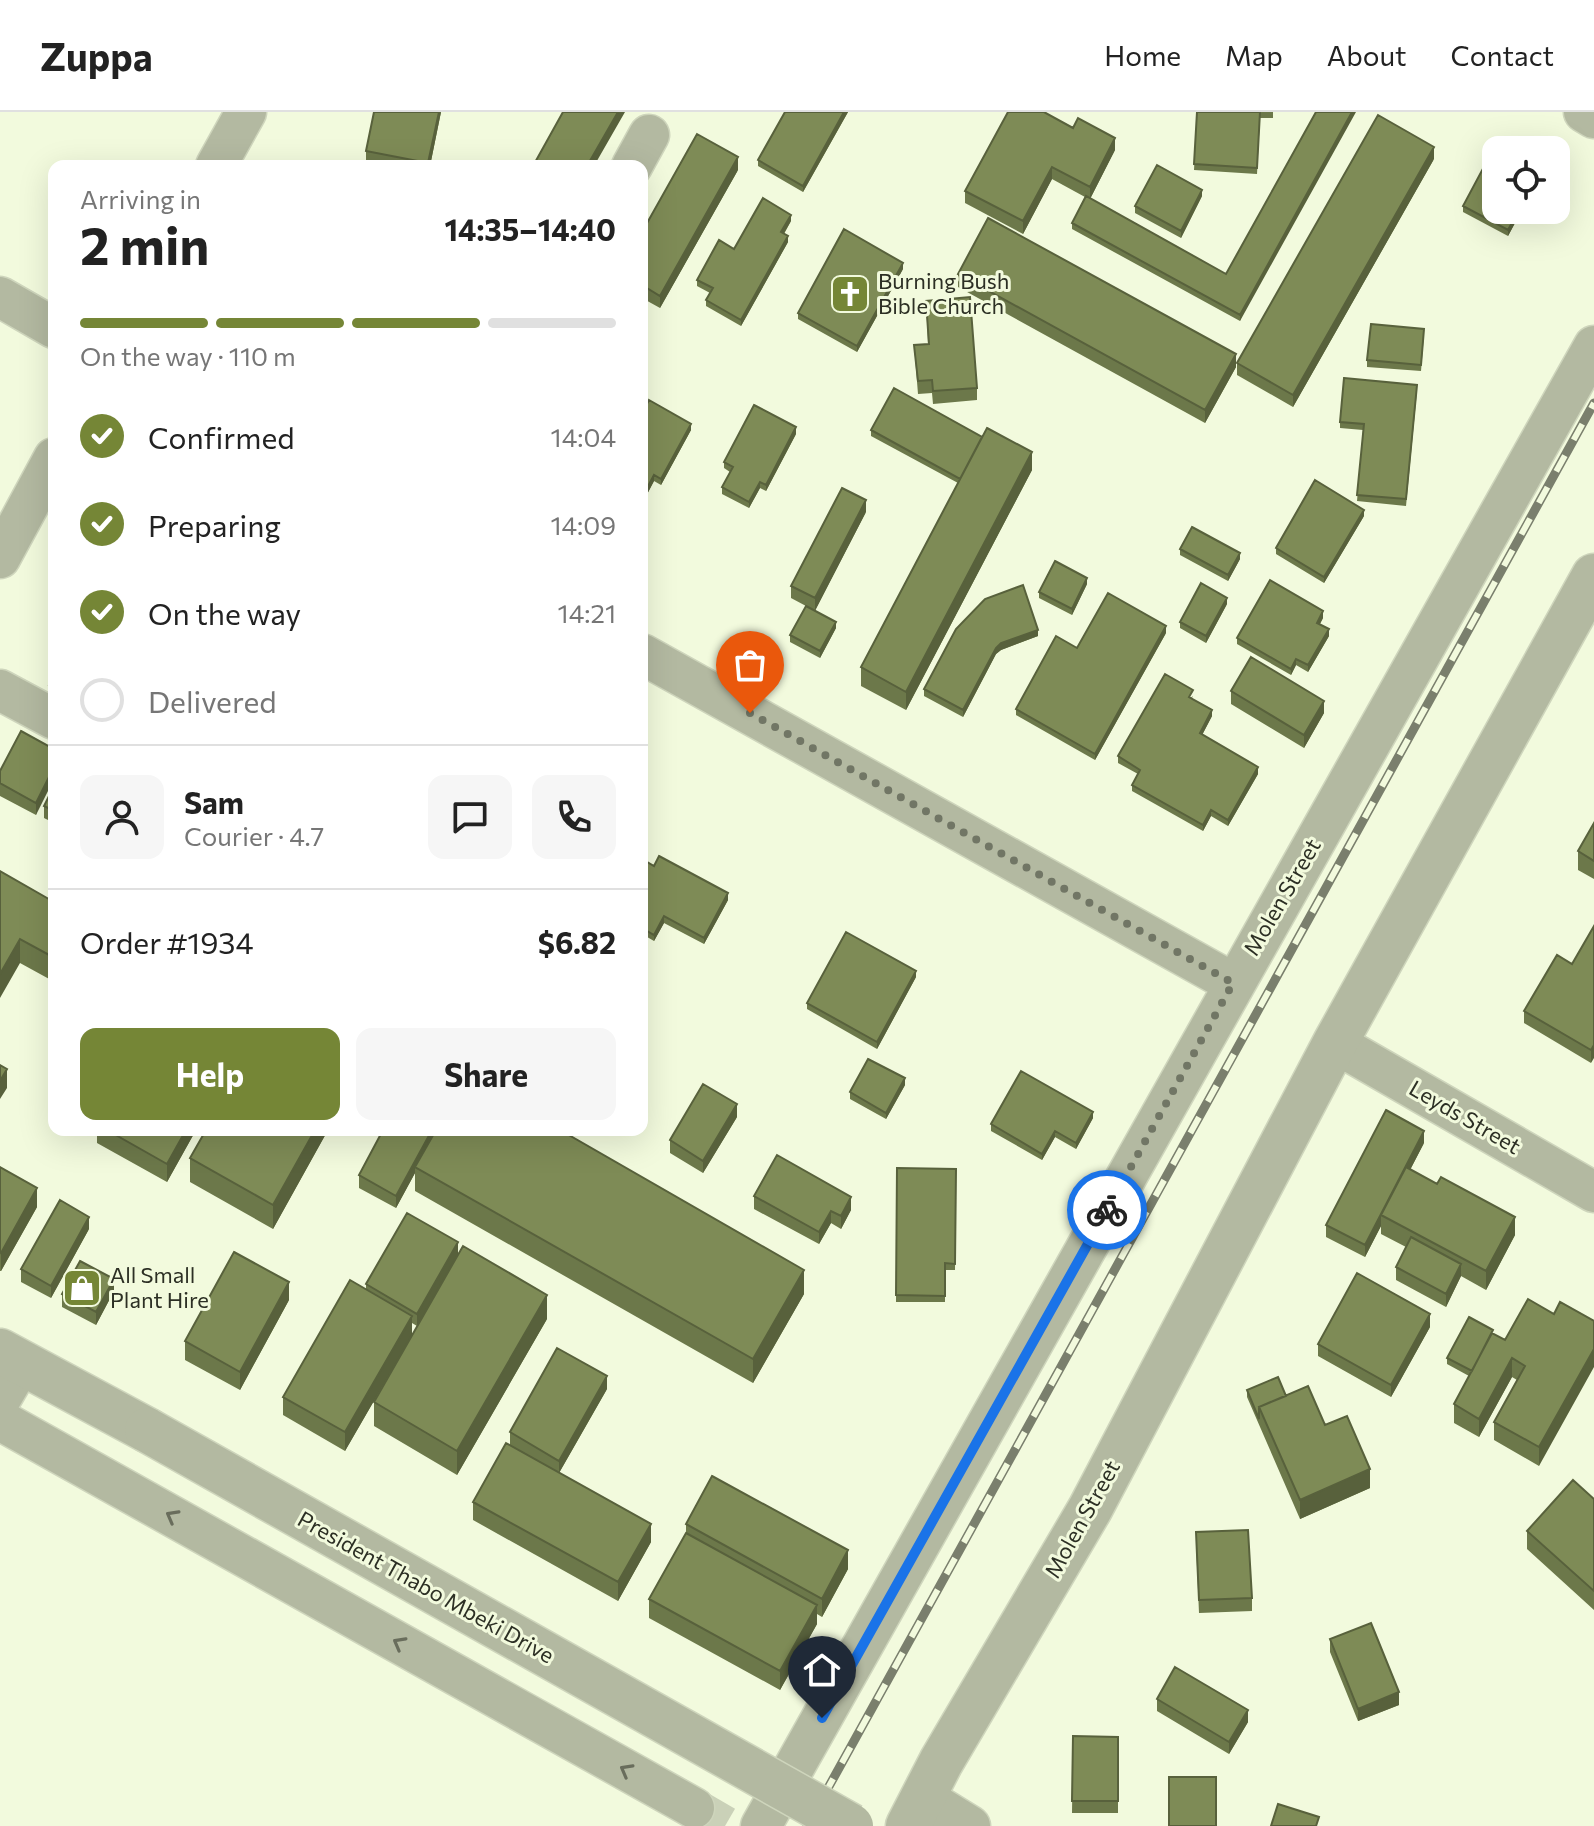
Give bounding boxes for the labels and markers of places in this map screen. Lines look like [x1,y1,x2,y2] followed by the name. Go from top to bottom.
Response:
[878,267,1009,319] place label: Burning Bush Bible Church
[829,273,871,315] church icon: Burning Bush Bible Church
[716,631,784,713] pin
[110,1261,209,1313] place label: All Small Plant Hire
[61,1267,103,1309] shop icon: All Small Plant Hire
[788,1636,856,1718] pin

